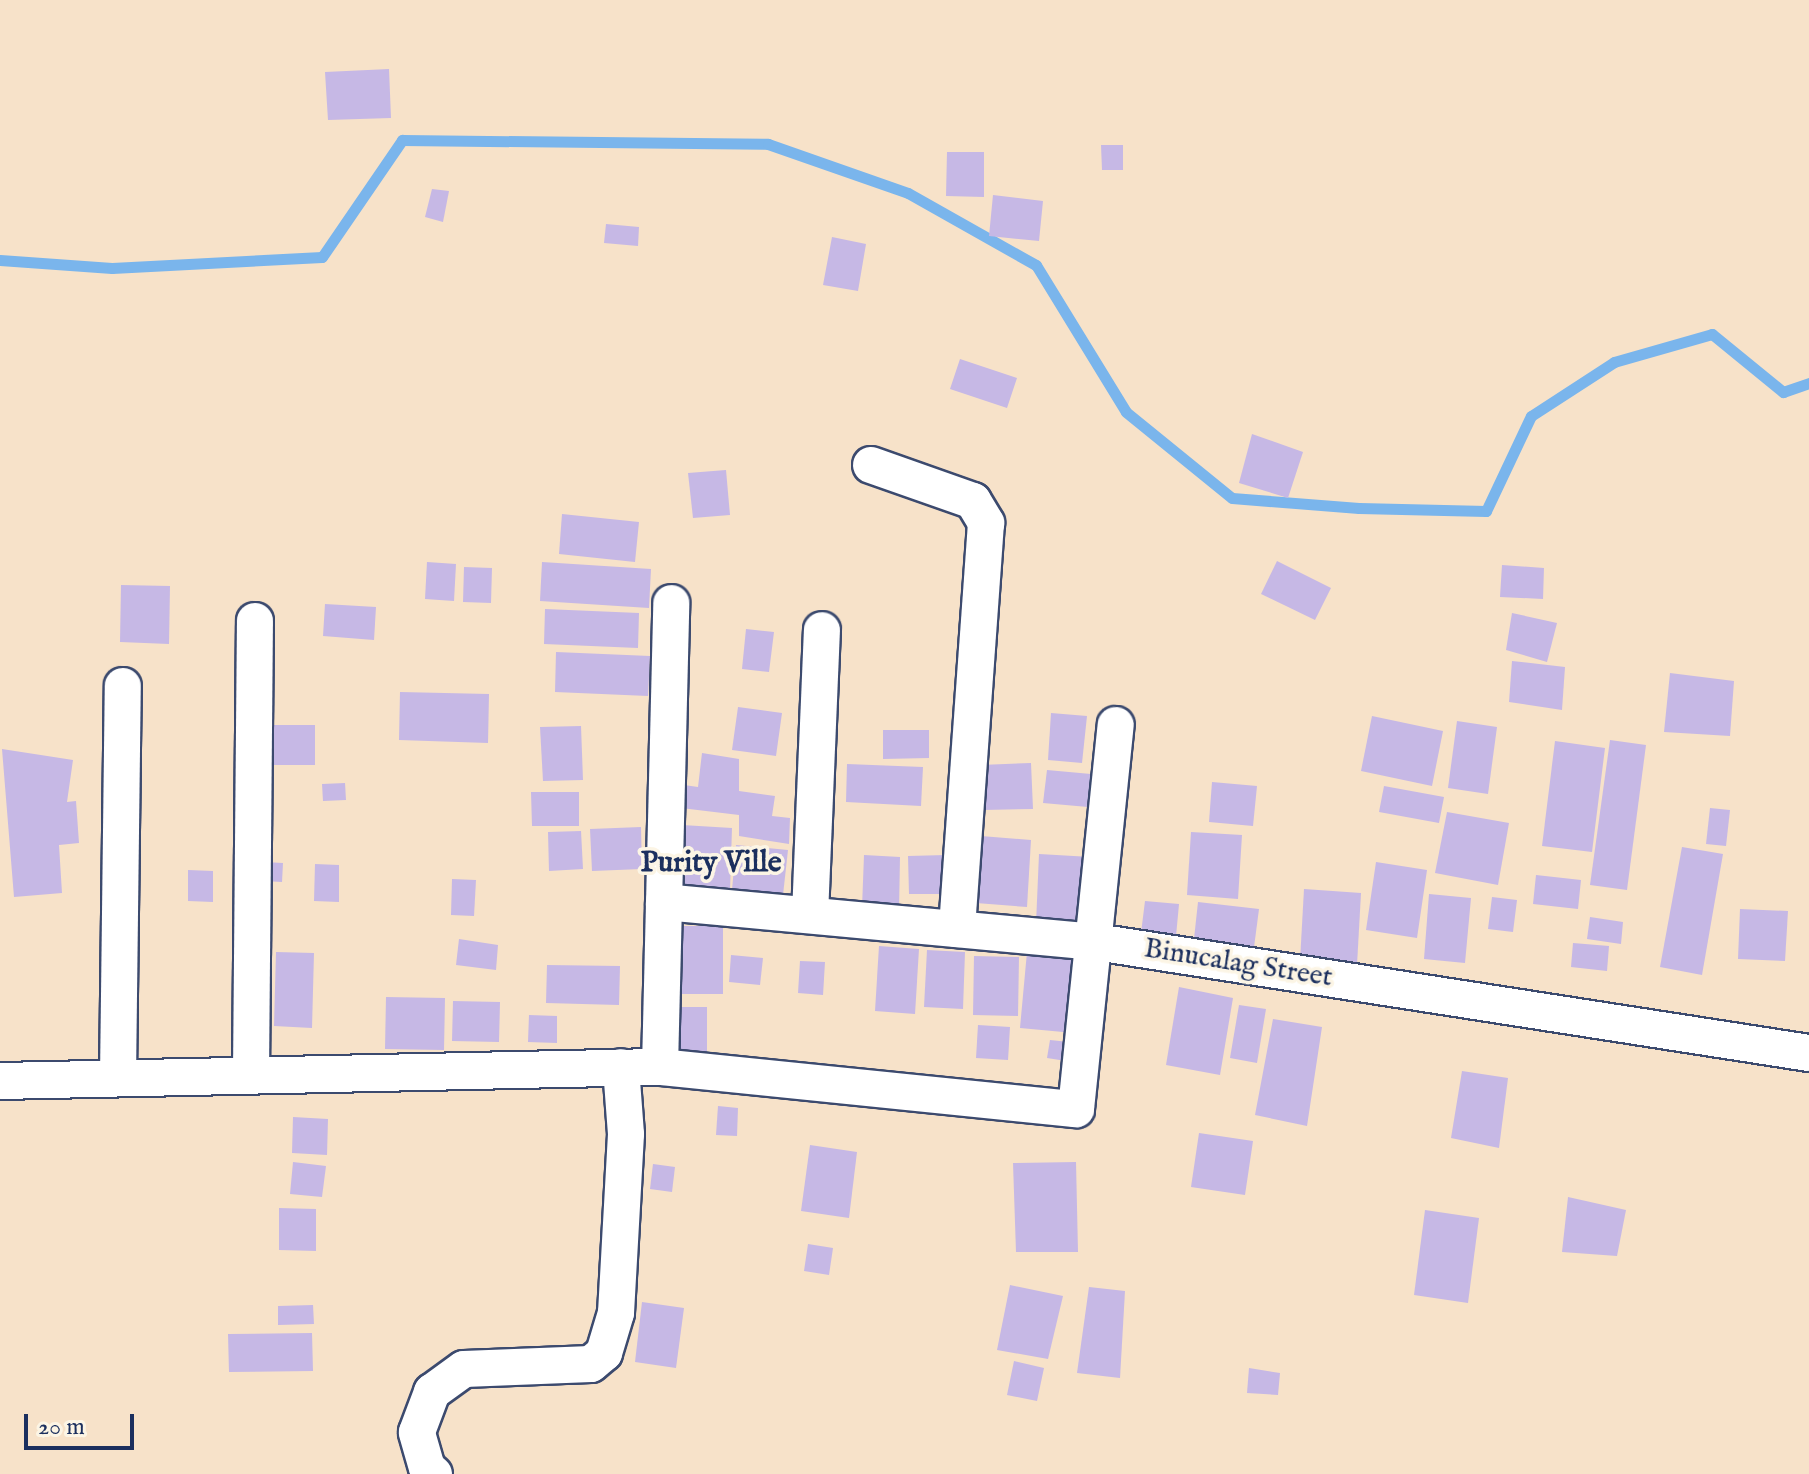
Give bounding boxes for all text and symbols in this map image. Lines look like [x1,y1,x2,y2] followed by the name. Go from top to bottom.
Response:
[640,845,782,881] district label: Purity Ville
[1142,933,1334,995] street label: Binucalag Street
[28,1398,138,1448] scale bar
[38,1412,85,1443] text: 20 m

